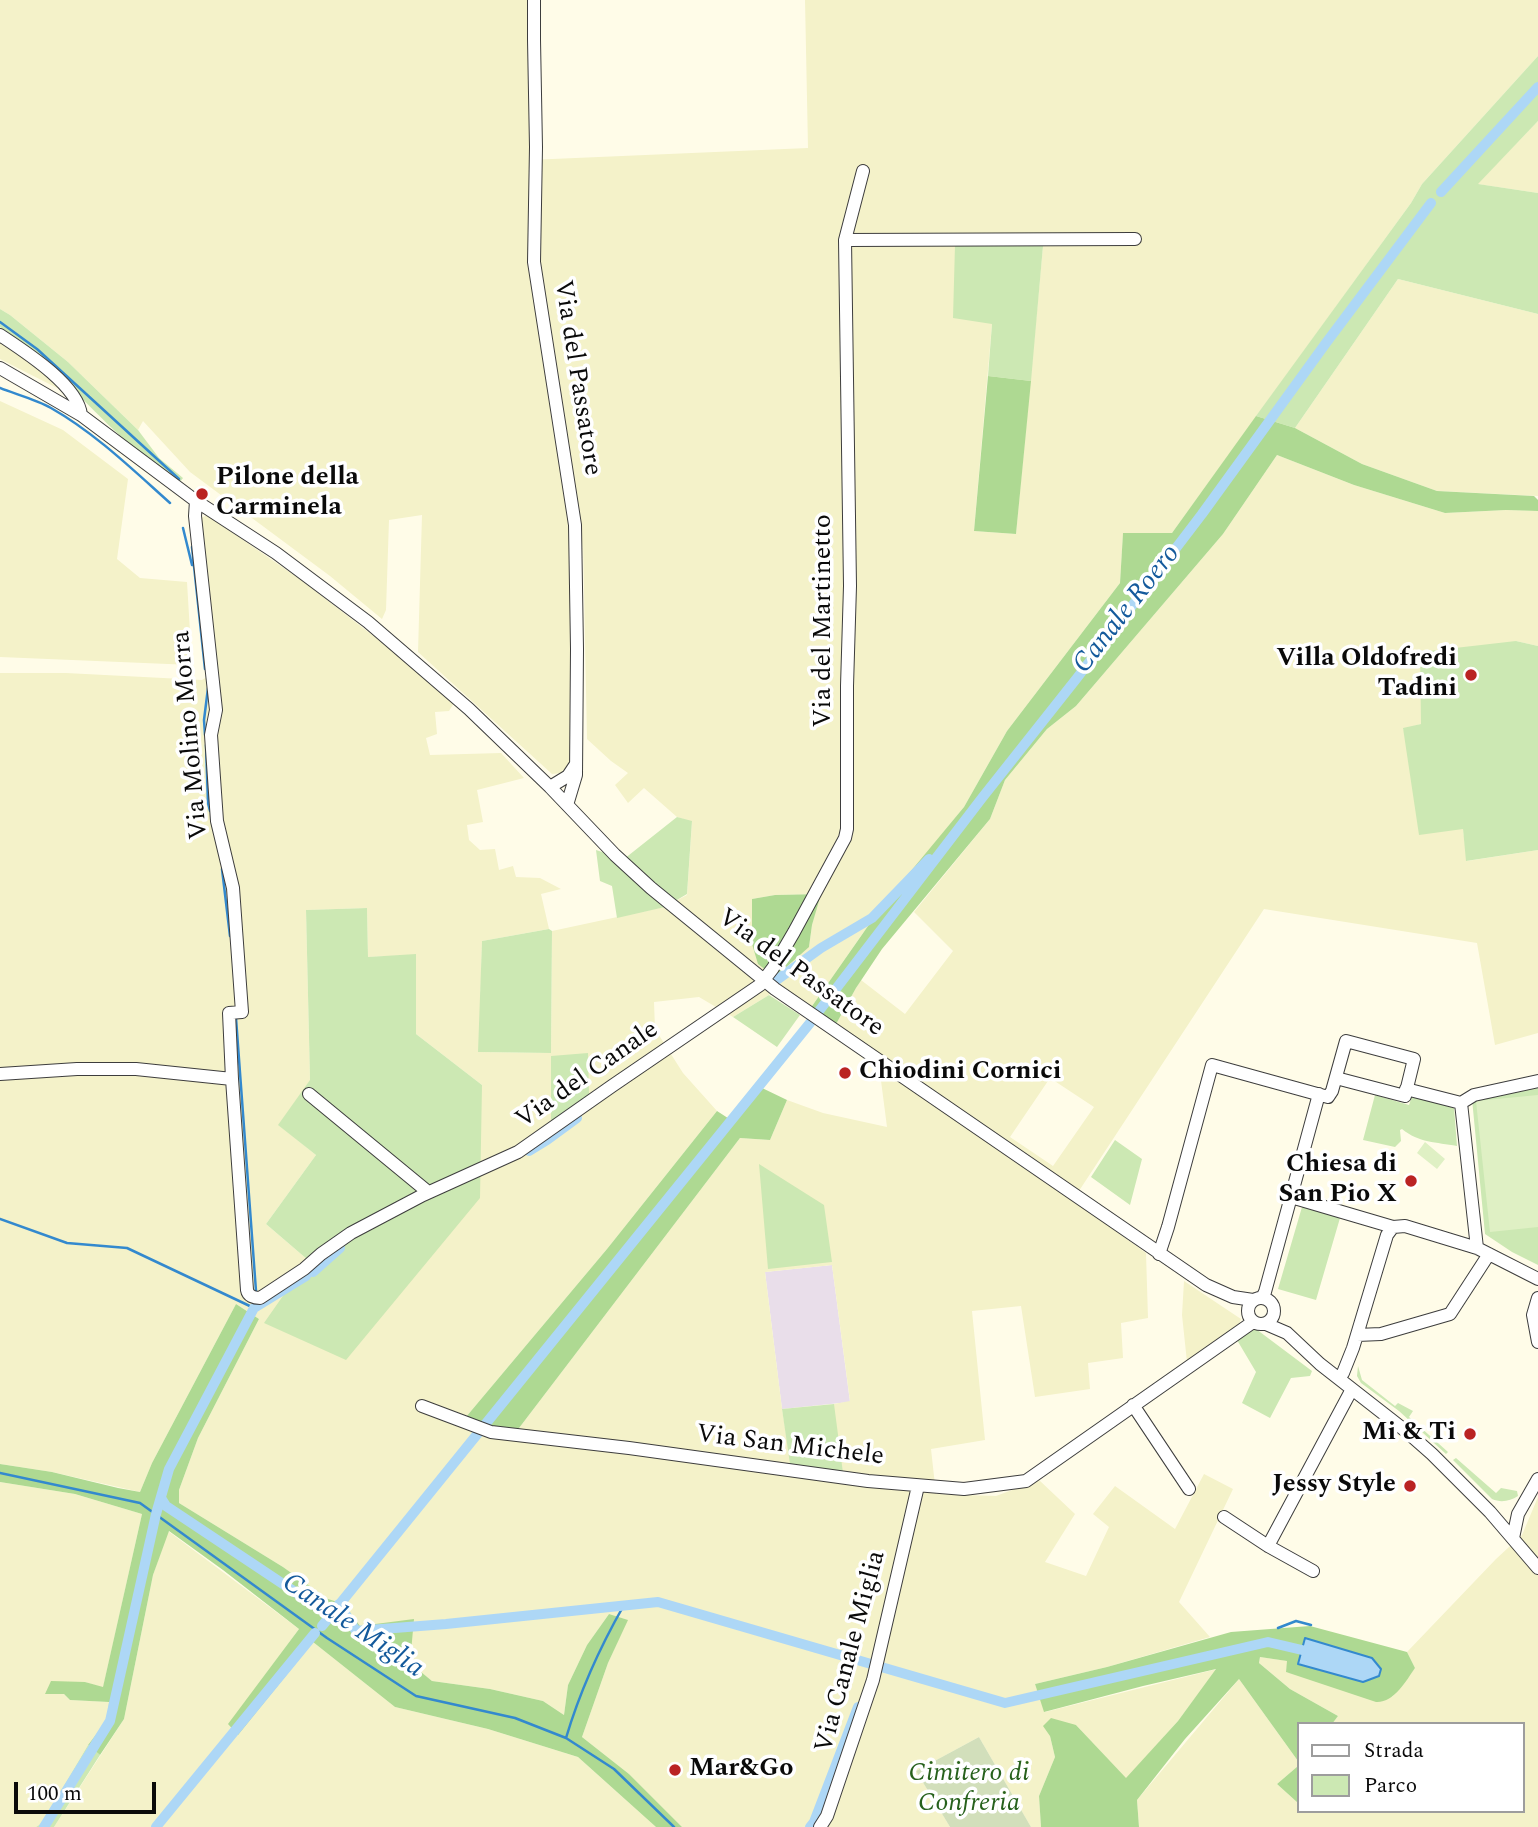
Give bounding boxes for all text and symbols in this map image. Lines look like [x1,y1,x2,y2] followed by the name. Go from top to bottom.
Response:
[545,278,607,478] street label: Via del Passatore
[216,463,359,524] place label: Pilone della Carminela
[194,486,210,502] marker: Pilone della Carminela
[809,514,841,728] street label: Via del Martinetto
[1067,539,1189,681] water label: Canale Roero
[167,629,217,841] street label: Via Molino Morra
[1276,644,1457,706] place label: Villa Oldofredi Tadini
[1463,667,1479,683] marker: Villa Oldofredi Tadini
[711,903,889,1045] street label: Via del Passatore
[511,1015,665,1137] street label: Via del Canale
[859,1057,1061,1089] place label: Chiodini Cornici
[837,1065,853,1081] marker: Chiodini Cornici
[1279,1150,1397,1212] place label: Chiesa di San Pio X
[1403,1173,1419,1189] marker: Chiesa di San Pio X
[1362,1418,1456,1450] place label: Mi & Ti
[694,1420,886,1474] street label: Via San Michele
[1462,1426,1478,1442] marker: Mi & Ti
[1272,1470,1396,1502] place label: Jessy Style
[1402,1478,1418,1494] marker: Jessy Style
[810,1548,894,1756] street label: Via Canale Miglia
[275,1567,429,1687] water label: Canale Miglia
[1296,1722,1524,1813] legend
[1364,1735,1424,1767] text: Strada
[689,1754,793,1786] place label: Mar&Go
[909,1759,1029,1820] park label: Cimitero di Confreria
[667,1762,683,1778] marker: Mar&Go
[18,1768,159,1812] scale bar
[1364,1770,1417,1802] text: Parco
[27,1778,82,1810] text: 100 m

